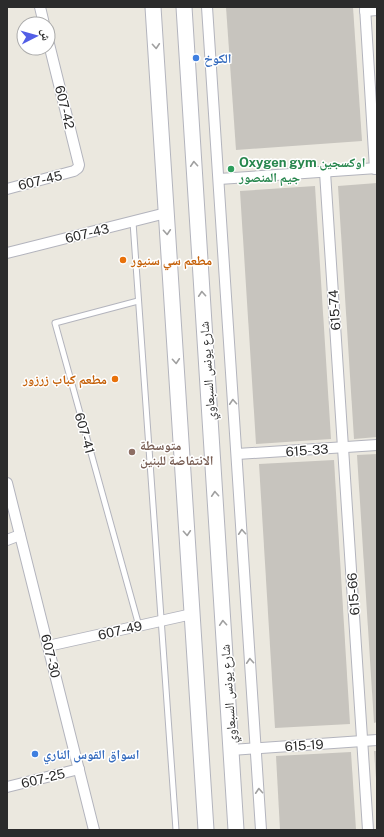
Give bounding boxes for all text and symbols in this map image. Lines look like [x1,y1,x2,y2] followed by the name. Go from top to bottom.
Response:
[16,16,56,56] north arrow
[37,29,53,42] text: ش
[151,43,160,49] one-way arrow
[204,51,231,67] place label: الكوخ
[191,53,201,63] marker: الكوخ
[52,84,77,131] street label: 607-42
[238,155,365,187] place label: Oxygen gym اوكسجين جيم المنصور
[189,161,198,167] one-way arrow
[226,164,236,174] marker: Oxygen gym اوكسجين جيم المنصور
[17,168,64,193] street label: 607-45
[64,221,111,246] street label: 607-43
[163,229,172,235] one-way arrow
[130,253,212,271] place label: مطعم سي سنيور
[118,255,128,265] marker: مطعم سي سنيور
[326,289,343,331] street label: 615-74
[198,291,206,297] one-way arrow
[197,321,222,421] street label: شارع يونس السبعاوي
[171,358,180,364] one-way arrow
[22,372,107,389] place label: مطعم كباب زرزور
[110,374,120,384] marker: مطعم كباب زرزور
[229,399,238,405] one-way arrow
[72,411,98,455] street label: 607-41
[140,438,214,469] place label: متوسطة الانتفاضة للبنين
[285,442,329,459] street label: 615-33
[127,447,137,457] marker: متوسطة الانتفاضة للبنين
[210,491,219,497] one-way arrow
[237,529,246,535] one-way arrow
[183,530,191,536] one-way arrow
[345,572,362,616] street label: 615-66
[97,618,144,643] street label: 607-49
[219,620,228,626] one-way arrow
[38,633,63,680] street label: 607-30
[218,644,243,744] street label: شارع يونس السبعاوي
[246,658,255,664] one-way arrow
[284,737,324,754] street label: 615-19
[43,747,139,765] place label: اسواق القوس الناري
[30,749,40,759] marker: اسواق القوس الناري
[20,766,67,791] street label: 607-25
[254,788,263,794] one-way arrow

